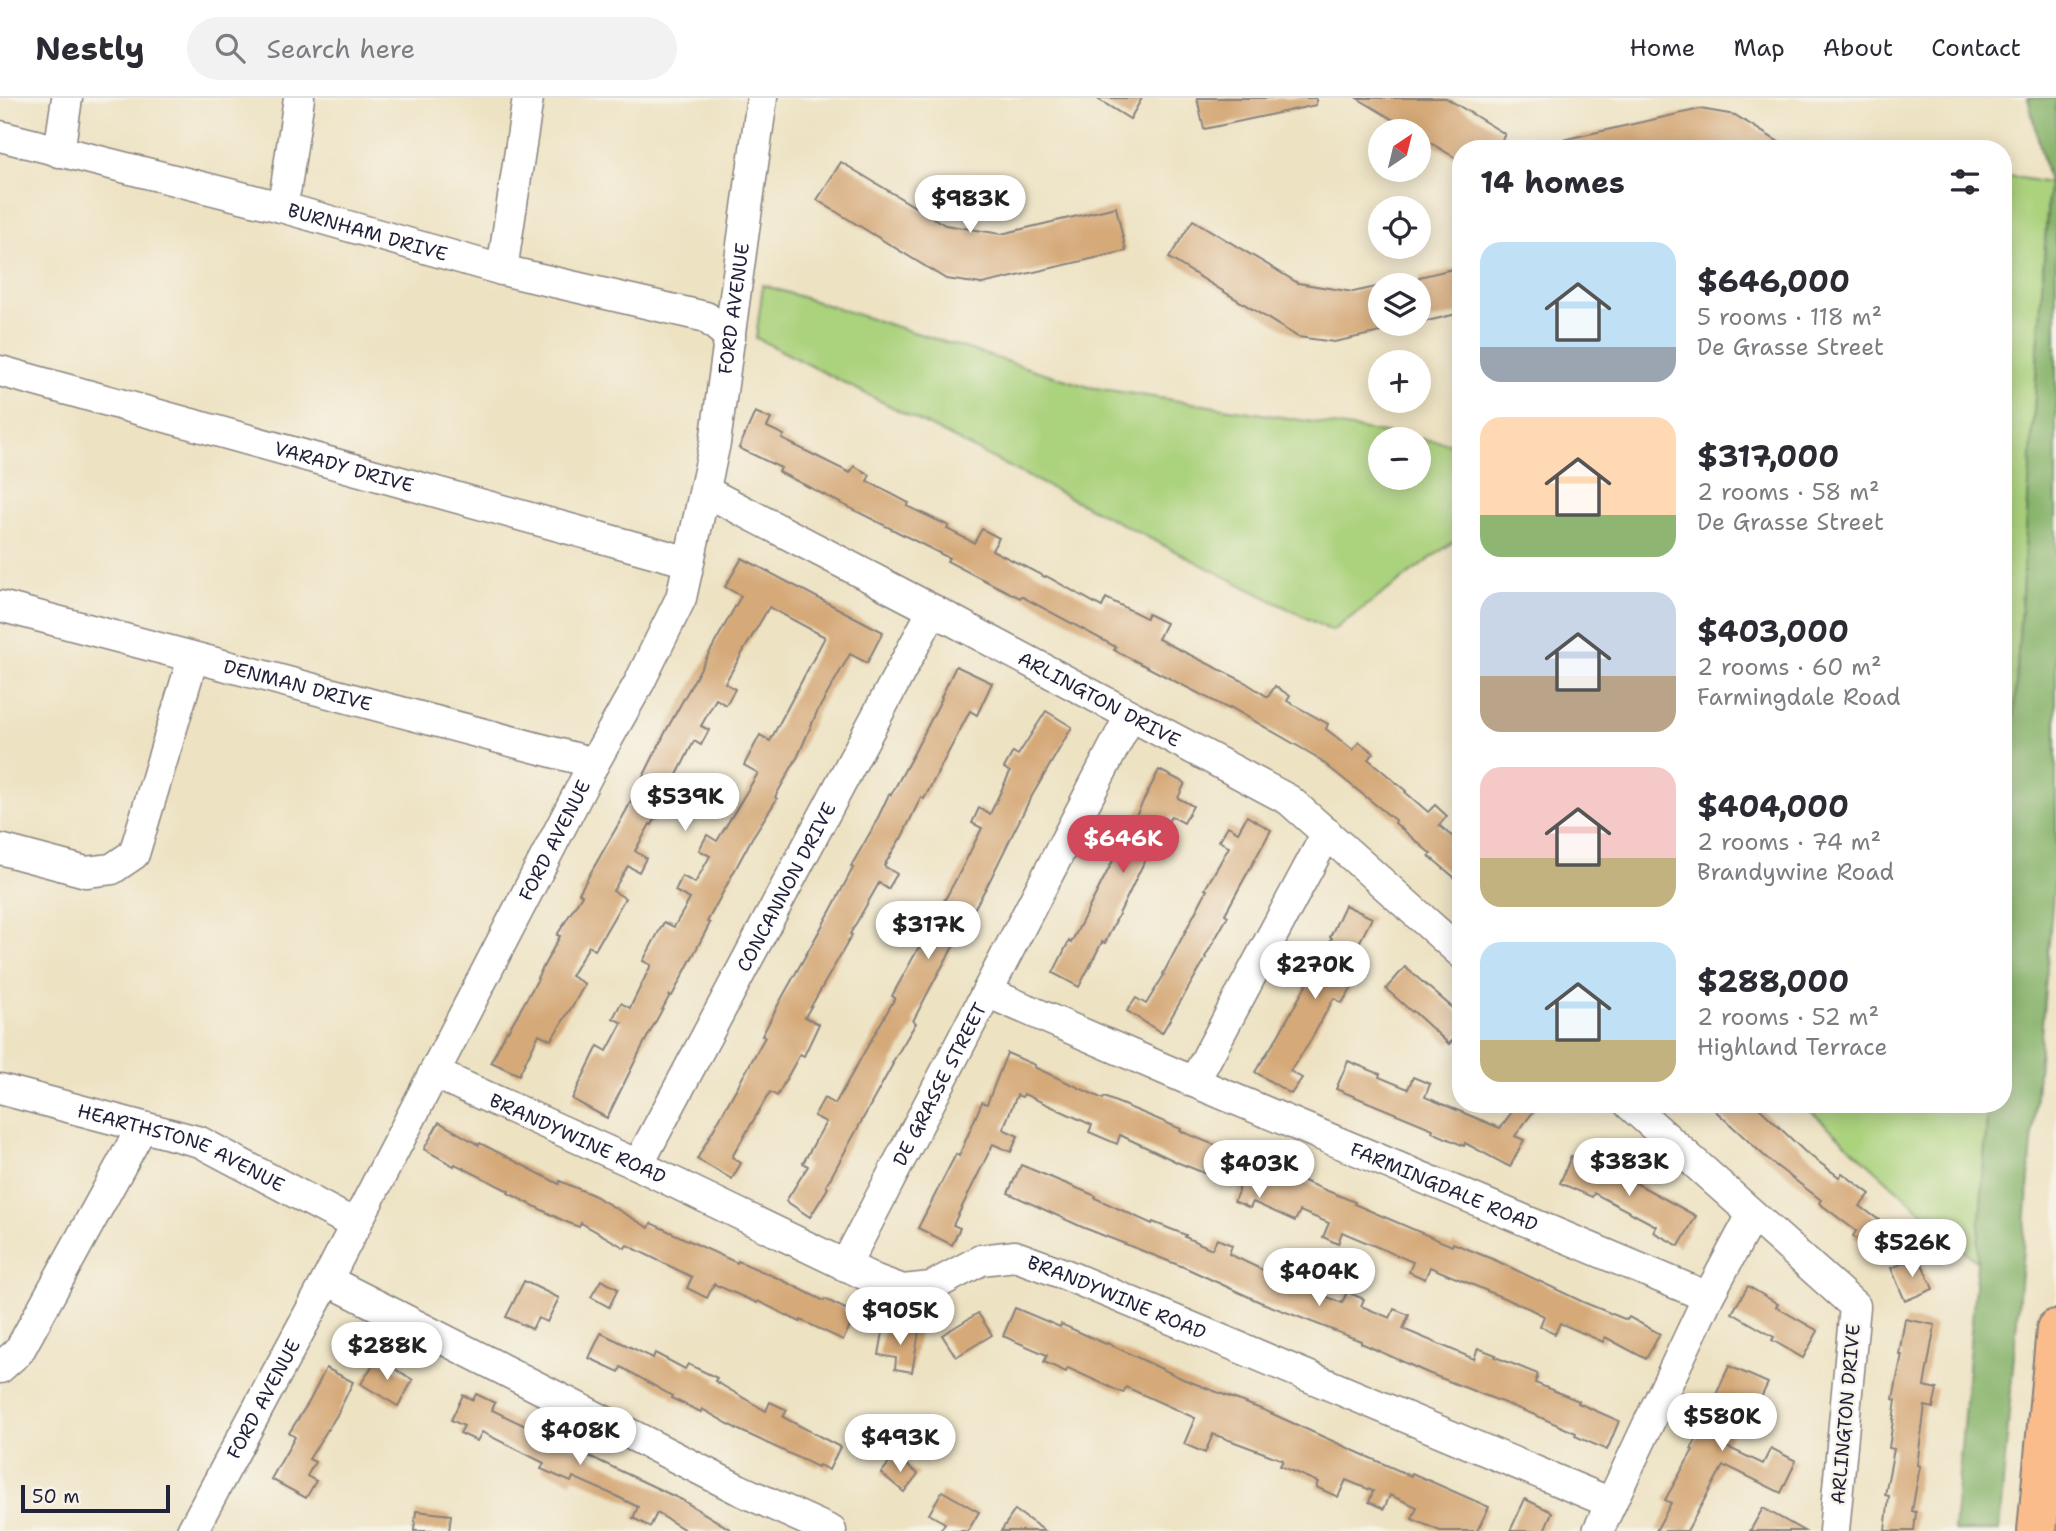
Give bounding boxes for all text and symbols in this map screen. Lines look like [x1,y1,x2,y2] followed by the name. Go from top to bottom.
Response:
[187,17,677,80] search box
[35,26,145,71] text: Nestly
[211,29,249,67] icon: search
[267,31,415,66] text: Search here
[1629,32,1695,64] text: Home
[1733,32,1785,64] text: Map
[1823,32,1893,64] text: About
[1931,32,2021,64] text: Contact
[1368,119,1432,182] north arrow
[1368,119,1431,490] map controls
[1480,162,1625,203] text: 14 homes
[1946,163,1984,201] icon: filters
[921,176,1019,235] pin: $983K
[931,183,1009,213] text: $983K
[1368,196,1431,259] button: locate
[285,198,450,267] street label: BURNHAM DRIVE
[712,241,755,376] street label: FORD AVENUE
[1697,261,1850,302] text: $646,000
[1536,270,1620,354] icon: home
[1368,273,1431,336] button: layers
[1697,302,1882,332] text: 5 rooms · 118 m²
[1697,332,1884,362] text: De Grasse Street
[1368,350,1431,413] button: +
[1368,427,1431,490] button: −
[271,436,417,498] street label: VARADY DRIVE
[1697,436,1839,477] text: $317,000
[1536,445,1620,529] icon: home
[1697,477,1880,507] text: 2 rooms · 58 m²
[1697,507,1884,537] text: De Grasse Street
[1697,611,1849,652] text: $403,000
[1536,620,1620,704] icon: home
[1014,646,1185,753] street label: ARLINGTON DRIVE
[1697,652,1882,682] text: 2 rooms · 60 m²
[221,654,375,717] street label: DENMAN DRIVE
[1697,682,1901,712] text: Farmingdale Road
[636,774,734,833] pin: $539K
[513,776,596,905] street label: FORD AVENUE
[646,781,724,811] text: $539K
[1697,786,1849,827] text: $404,000
[1536,795,1620,879] icon: home
[731,798,842,976] street label: CONCANNON DRIVE
[1074,816,1172,875] pin: $646K
[1083,823,1163,853] text: $646K
[1697,827,1881,857] text: 2 rooms · 74 m²
[1697,857,1894,887] text: Brandywine Road
[879,902,977,961] pin: $317K
[892,909,964,939] text: $317K
[1266,942,1364,1001] pin: $270K
[1276,949,1354,979] text: $270K
[1697,961,1849,1002] text: $288,000
[1536,970,1620,1054] icon: home
[887,998,993,1170] street label: DE GRASSE STREET
[1697,1002,1879,1032] text: 2 rooms · 52 m²
[1697,1032,1887,1062] text: Highland Terrace
[486,1088,670,1190] street label: BRANDYWINE ROAD
[75,1098,289,1198] street label: HEARTHSTONE AVENUE
[1346,1137,1542,1237] street label: FARMINGDALE ROAD
[1580,1138,1678,1198] pin: $383K
[1210,1140,1308,1200] pin: $403K
[1589,1146,1669,1176] text: $383K
[1219,1148,1299,1178] text: $403K
[1863,1220,1961,1279] pin: $526K
[1873,1227,1951,1257] text: $526K
[1270,1248,1368,1308] pin: $404K
[1024,1250,1210,1345] street label: BRANDYWINE ROAD
[1279,1256,1359,1286] text: $404K
[851,1288,949,1347] pin: $905K
[862,1295,939,1325] text: $905K
[338,1322,436,1382] pin: $288K
[1825,1323,1866,1505] street label: ARLINGTON DRIVE
[347,1330,427,1360] text: $288K
[221,1335,306,1463] street label: FORD AVENUE
[1673,1394,1771,1453] pin: $580K
[1683,1401,1761,1431] text: $580K
[531,1408,629,1467] pin: $408K
[851,1414,949,1474] pin: $493K
[540,1415,620,1445] text: $408K
[861,1422,939,1452] text: $493K
[21,1482,170,1514] scale bar
[32,1484,80,1509] text: 50 m

